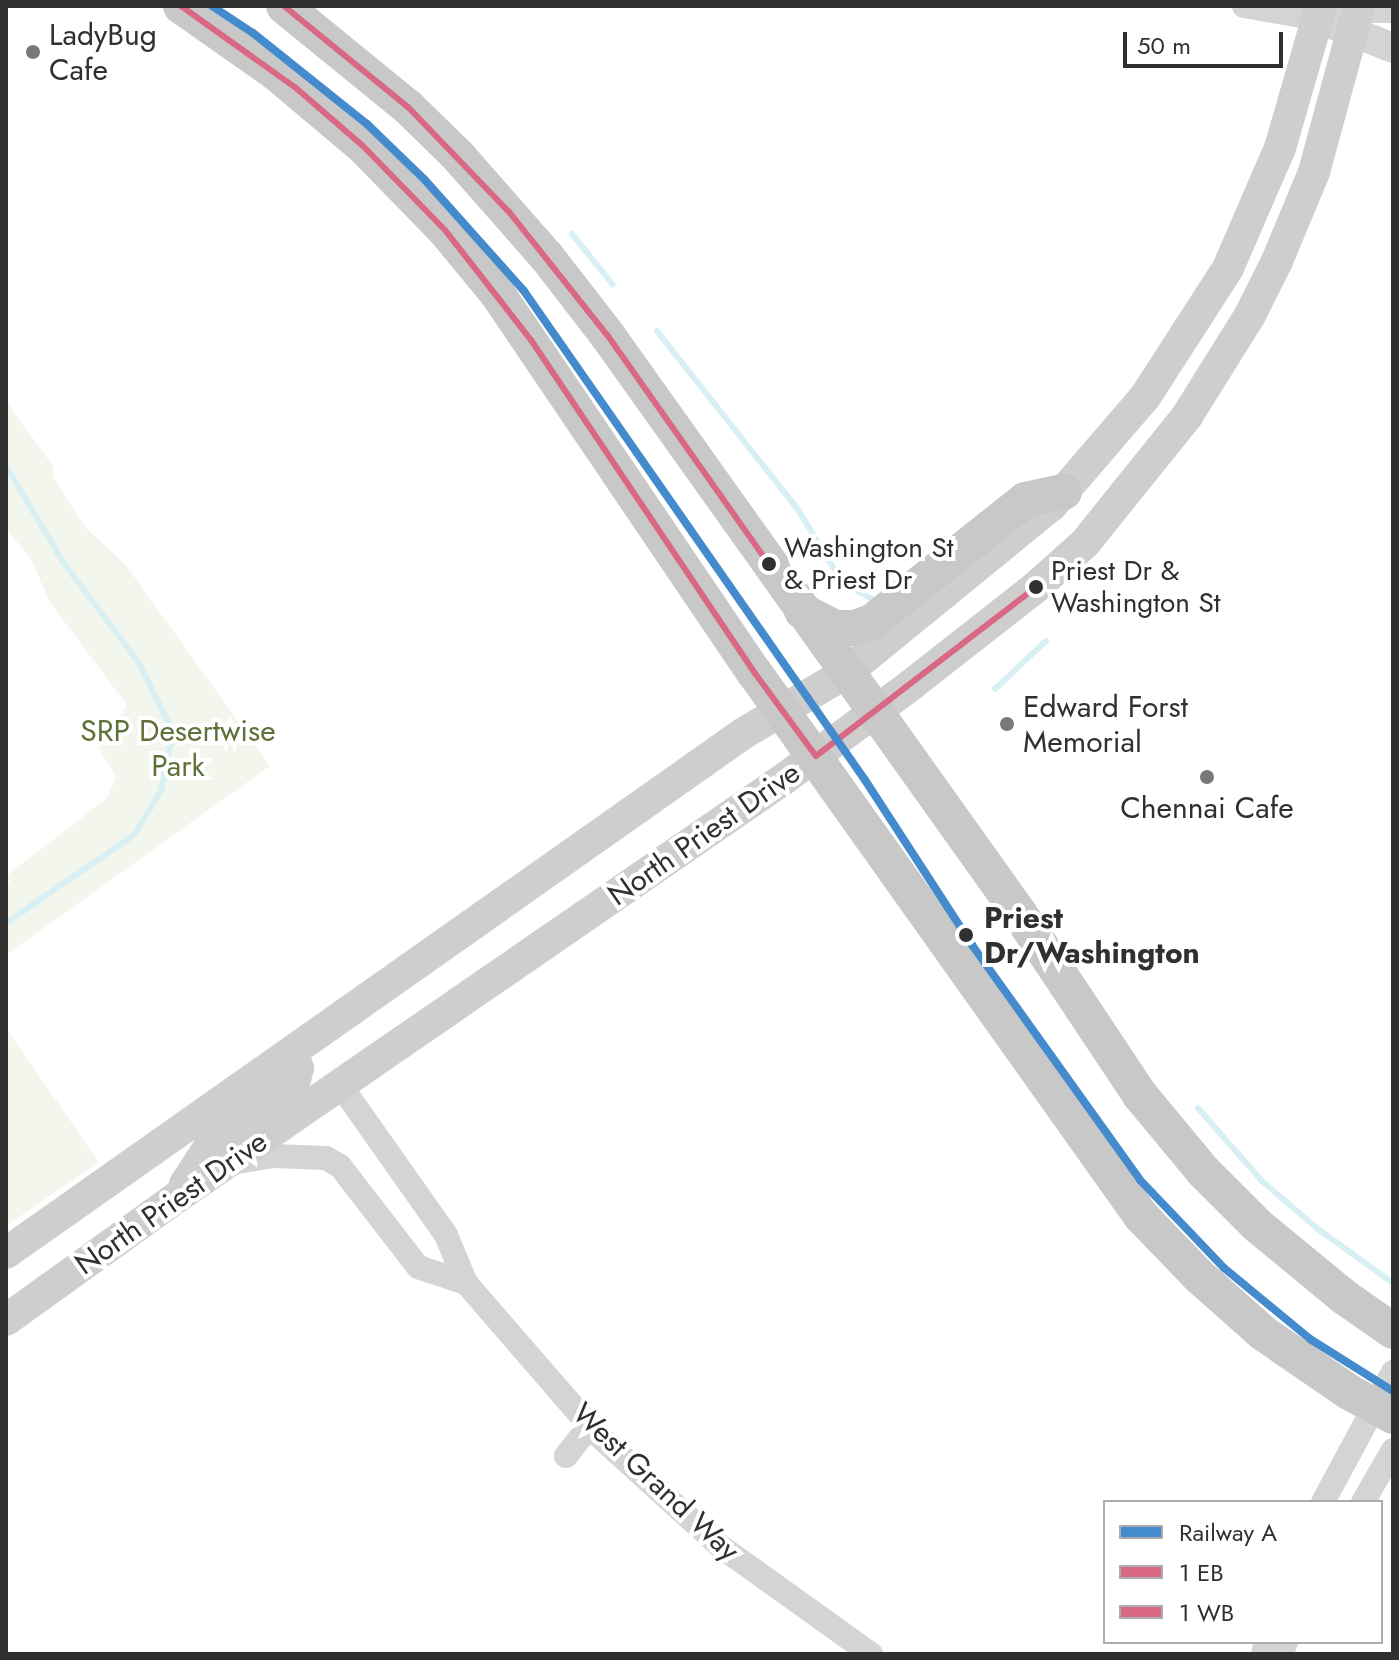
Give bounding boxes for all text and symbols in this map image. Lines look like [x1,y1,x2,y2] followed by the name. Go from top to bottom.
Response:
[1127,16,1287,66] scale bar
[49,17,157,88] place label: LadyBug Cafe
[1137,28,1191,63] text: 50 m
[24,43,42,61] marker: LadyBug Cafe
[784,531,953,597] place label: Washington St & Priest Dr
[1051,554,1220,620] place label: Priest Dr & Washington St
[761,556,777,572] marker: Washington St & Priest Dr
[1028,579,1044,595] marker: Priest Dr & Washington St
[1023,689,1188,760] place label: Edward Forst Memorial
[80,713,276,784] park label: SRP Desertwise Park
[998,715,1016,733] marker: Edward Forst Memorial
[601,754,807,914] street label: North Priest Drive
[1198,768,1216,786] marker: Chennai Cafe
[1120,790,1294,826] place label: Chennai Cafe
[984,900,1200,970] place label: Priest Dr/Washington
[955,924,977,946] marker: Priest Dr/Washington
[68,1123,274,1283] street label: North Priest Drive
[565,1396,747,1568] street label: West Grand Way
[1103,1500,1383,1644] legend
[1179,1515,1277,1550] text: Railway A
[1179,1555,1224,1590] text: 1 EB
[1179,1595,1234,1630] text: 1 WB

